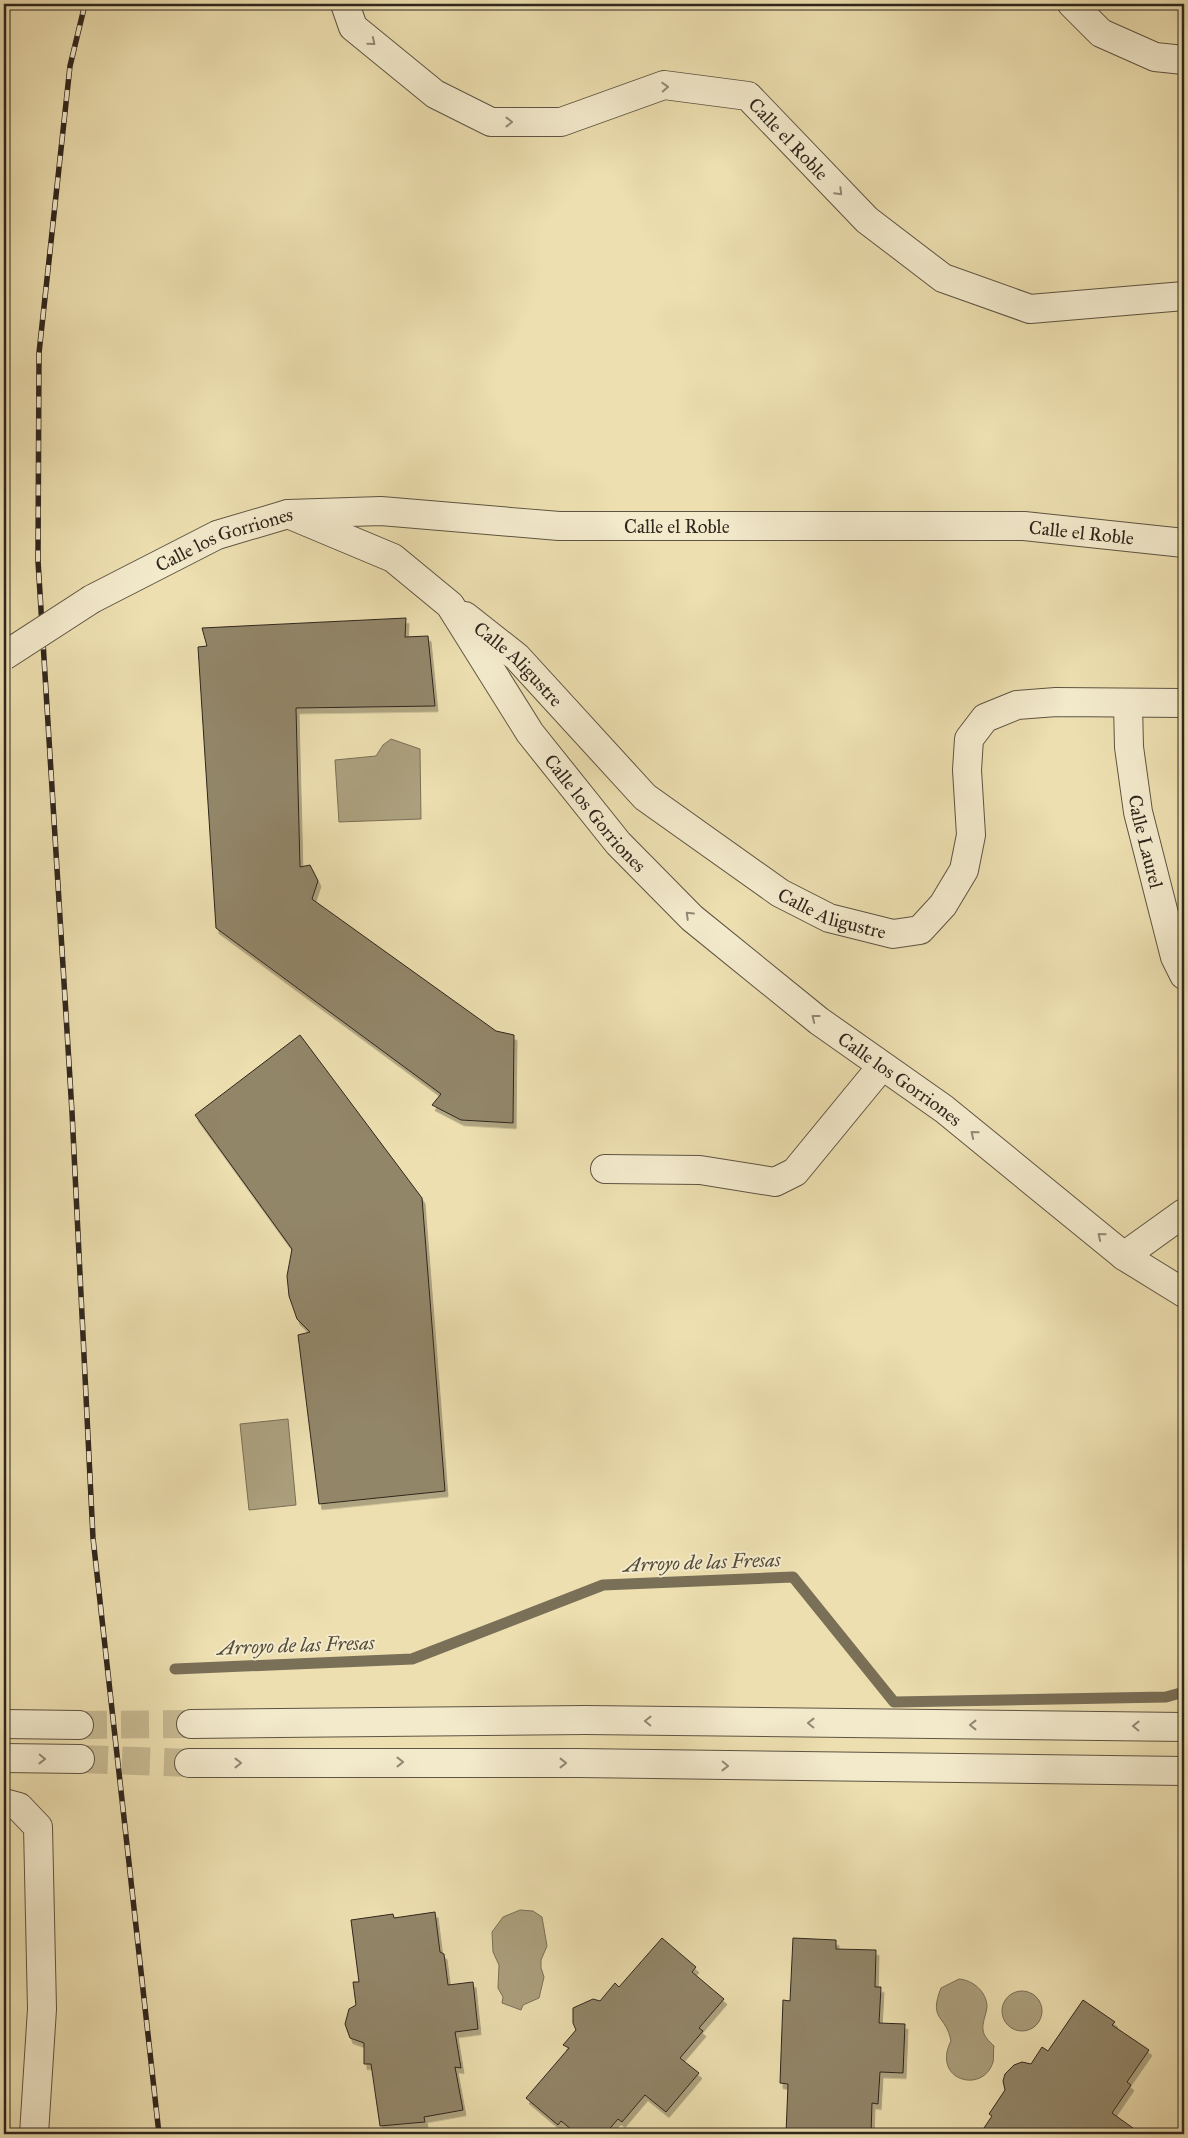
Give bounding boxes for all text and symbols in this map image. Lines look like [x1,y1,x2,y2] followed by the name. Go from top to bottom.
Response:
[366,37,375,45] one-way arrow
[662,82,670,93] one-way arrow
[744,93,834,185] street label: Calle el Roble
[506,117,513,127] one-way arrow
[833,186,842,195] one-way arrow
[151,502,293,576] street label: Calle los Gorriones
[624,515,730,538] street label: Calle el Roble
[1028,515,1135,549] street label: Calle el Roble
[470,616,568,711] street label: Calle Aligustre
[540,749,651,877] street label: Calle los Gorriones
[1124,793,1169,891] street label: Calle Laurel
[774,882,889,943] street label: Calle Aligustre
[686,911,695,920] one-way arrow
[812,1015,821,1023] one-way arrow
[834,1027,967,1131] street label: Calle los Gorriones
[971,1130,980,1139] one-way arrow
[1097,1233,1106,1242] one-way arrow
[621,1547,782,1577] water label: Arroyo de las Fresas
[215,1630,376,1660] water label: Arroyo de las Fresas
[644,1716,652,1726] one-way arrow
[806,1718,814,1728] one-way arrow
[969,1720,976,1730] one-way arrow
[1131,1721,1139,1731] one-way arrow
[38,1753,46,1764] one-way arrow
[396,1757,404,1767] one-way arrow
[234,1758,242,1768] one-way arrow
[559,1758,567,1768] one-way arrow
[721,1760,729,1771] one-way arrow

